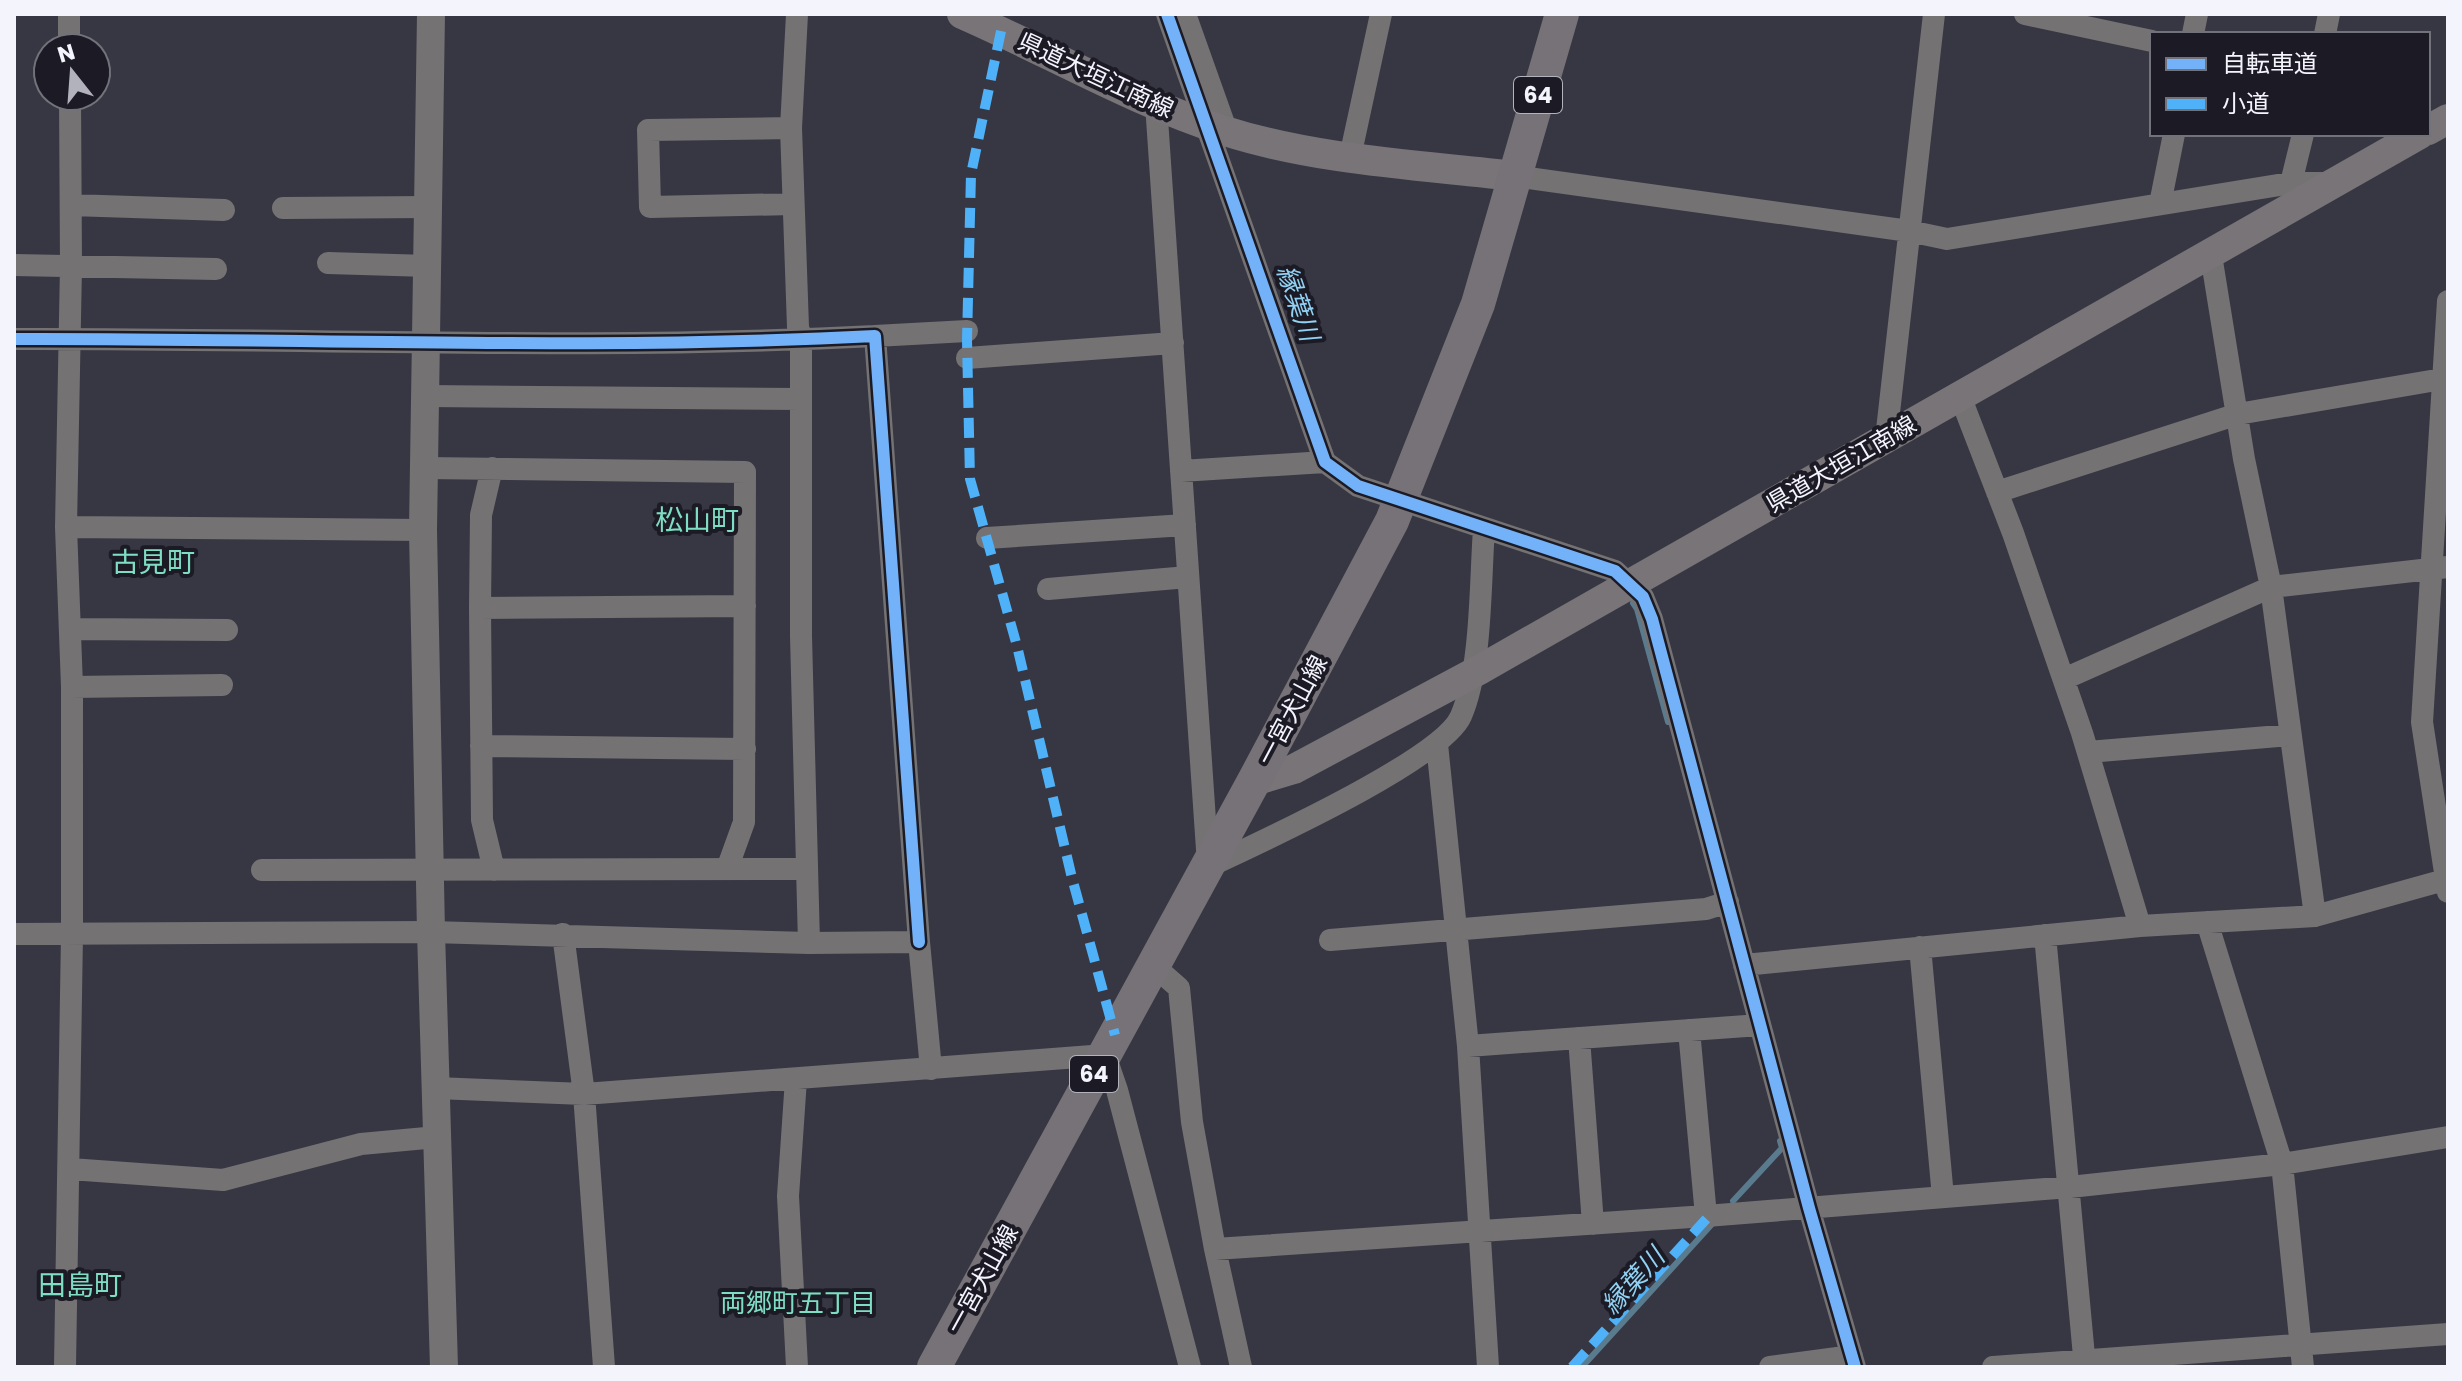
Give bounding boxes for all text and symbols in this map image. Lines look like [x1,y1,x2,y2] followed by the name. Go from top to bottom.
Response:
[1013,25,1179,125] street label: 県道大垣江南線
[32,32,112,112] north arrow
[2150,32,2430,136] legend
[54,36,79,71] text: N
[2222,47,2318,80] text: 自転車道
[1514,77,1562,113] road number: 64
[2222,87,2270,120] text: 小道
[1268,260,1329,349] water label: 縁葉川
[1760,408,1922,520] street label: 県道大垣江南線
[655,501,739,540] district label: 松山町
[111,543,195,582] district label: 古見町
[1249,649,1335,771] street label: 一宮犬山線
[1070,1056,1118,1092] road number: 64
[938,1219,1026,1339] street label: 一宮犬山線
[1594,1238,1674,1322] water label: 縁葉川
[38,1266,122,1305] district label: 田島町
[720,1285,876,1321] district label: 両郷町五丁目

